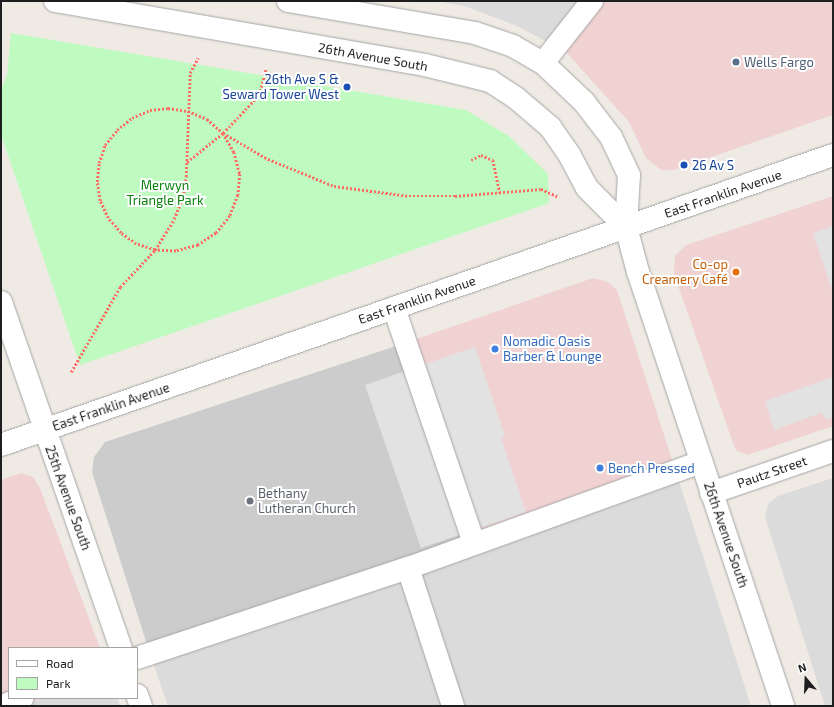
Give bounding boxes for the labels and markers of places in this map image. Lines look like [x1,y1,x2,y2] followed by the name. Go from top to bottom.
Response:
[744,54,814,70] place label: Wells Fargo
[731,57,741,67] marker: Wells Fargo
[222,72,339,103] place label: 26th Ave S & Seward Tower West
[342,82,352,92] marker: 26th Ave S & Seward Tower West
[692,157,735,173] place label: 26 Av S
[679,160,689,170] marker: 26 Av S
[642,257,728,288] place label: Co-op Creamery Café
[731,267,741,277] marker: Co-op Creamery Café
[503,334,602,365] place label: Nomadic Oasis Barber & Lounge
[490,344,500,354] marker: Nomadic Oasis Barber & Lounge
[608,460,695,476] place label: Bench Pressed
[595,463,605,473] marker: Bench Pressed
[258,486,356,517] place label: Bethany Lutheran Church
[245,496,255,506] marker: Bethany Lutheran Church

